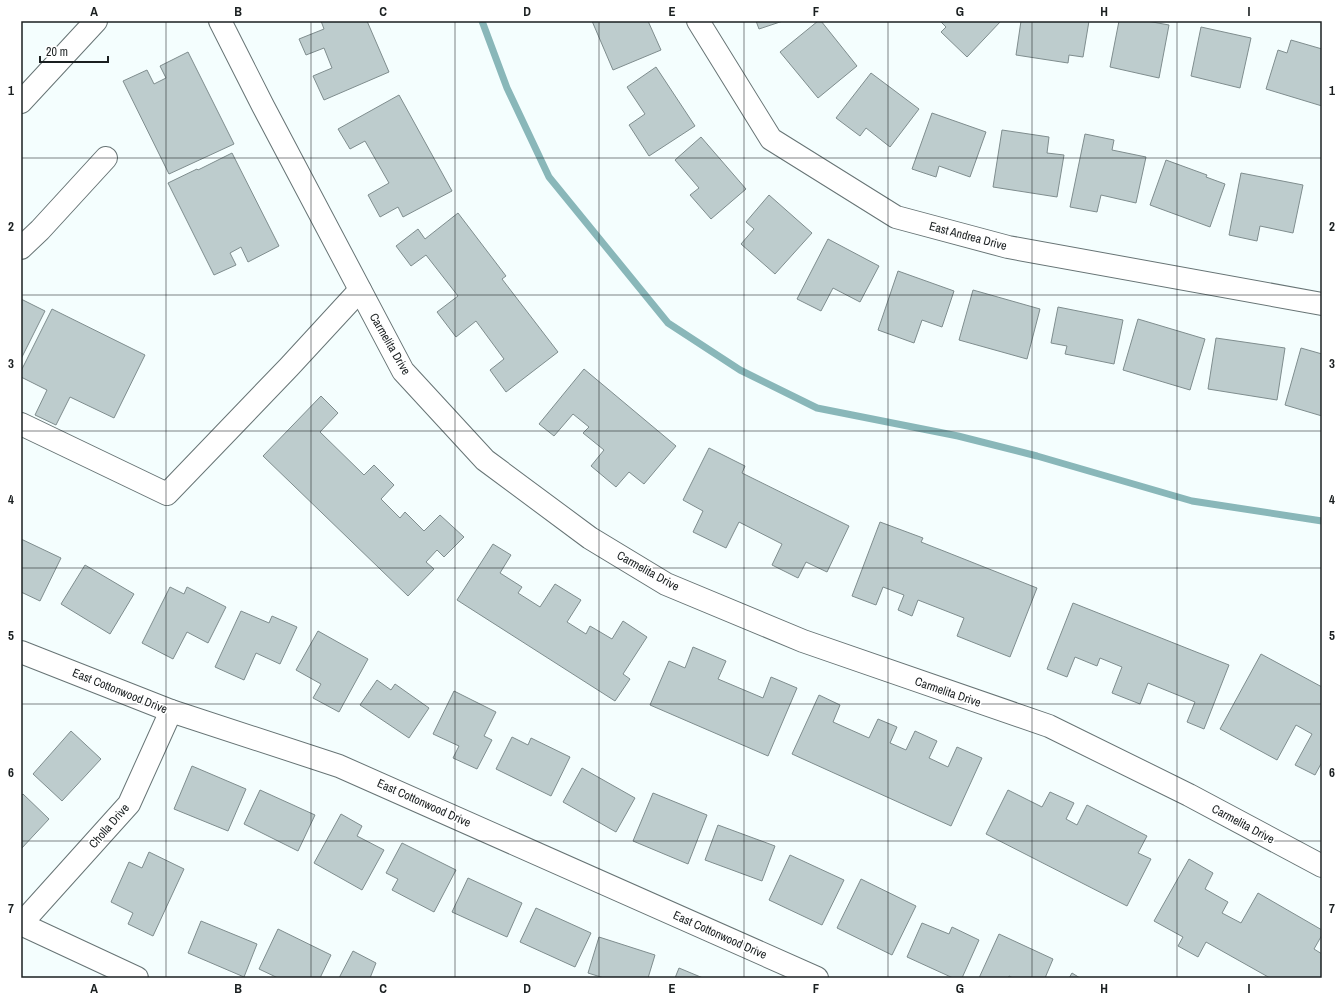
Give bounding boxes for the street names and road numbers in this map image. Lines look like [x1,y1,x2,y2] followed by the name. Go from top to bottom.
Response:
[927,218,1009,254] street label: East Andrea Drive
[366,310,414,378] street label: Carmelita Drive
[614,547,682,595] street label: Carmelita Drive
[70,665,170,717] street label: East Cottonwood Drive
[913,673,983,711] street label: Carmelita Drive
[375,775,473,831] street label: East Cottonwood Drive
[85,800,133,852] street label: Cholla Drive
[1209,801,1277,847] street label: Carmelita Drive
[671,907,769,963] street label: East Cottonwood Drive

